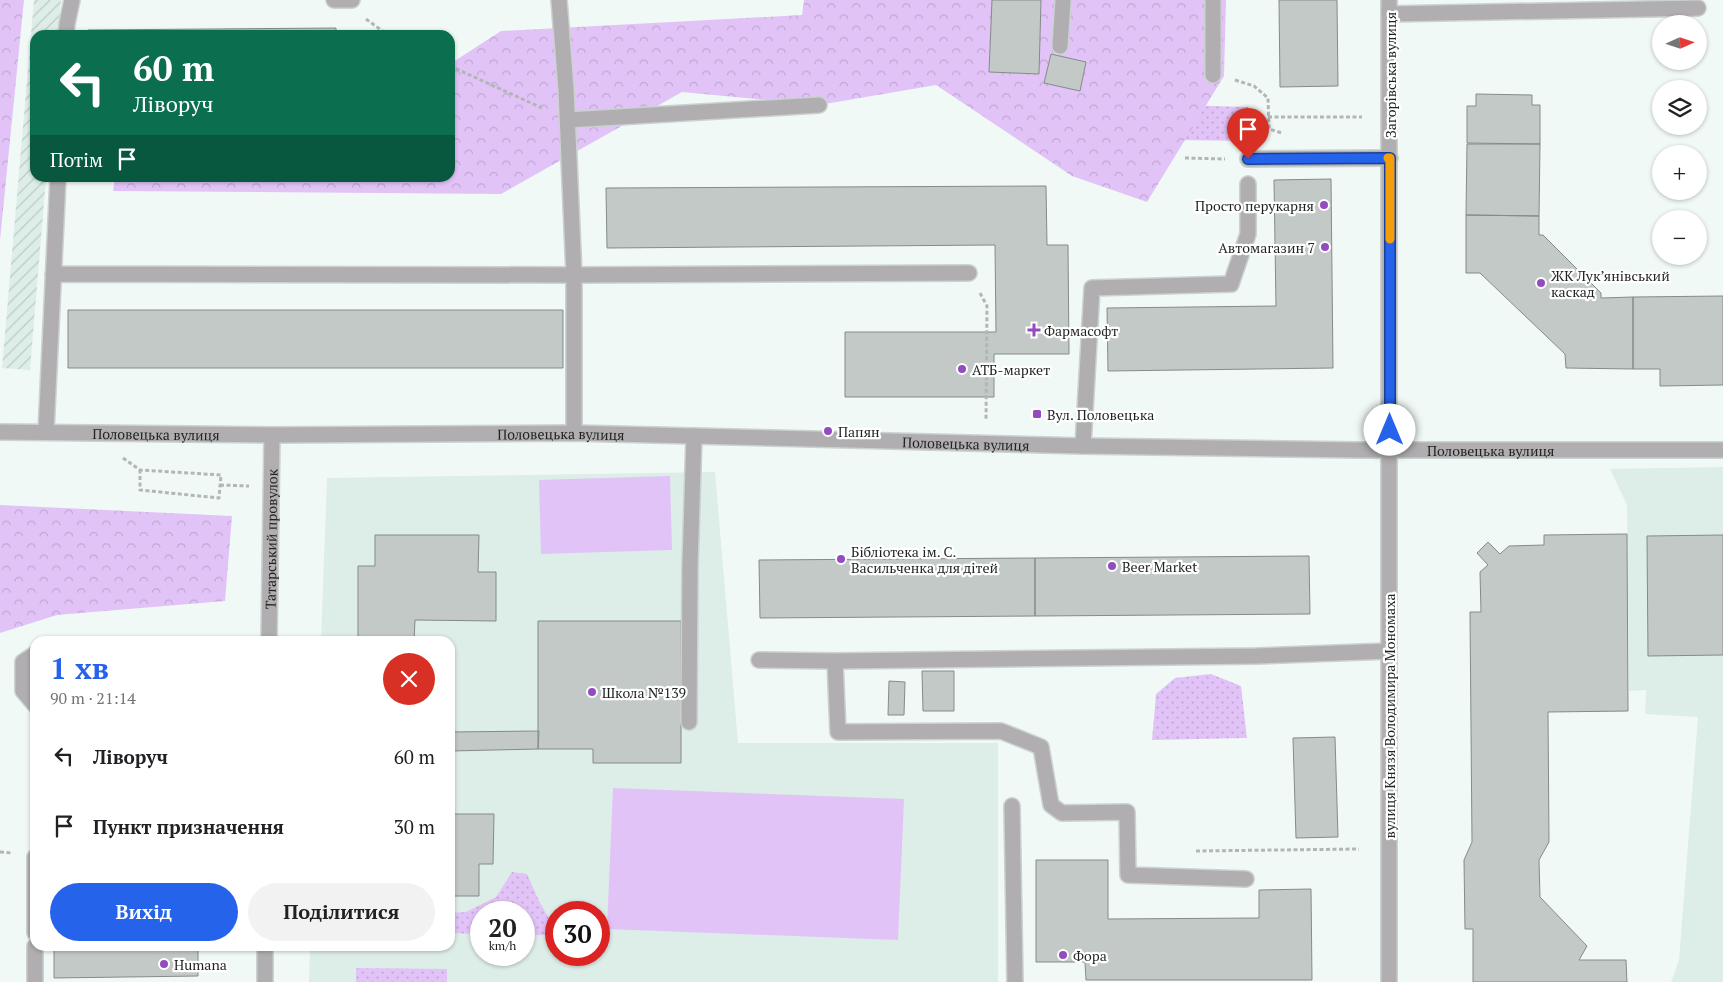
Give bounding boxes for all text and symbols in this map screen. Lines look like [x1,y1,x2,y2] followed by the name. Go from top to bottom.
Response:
[1381,12,1400,138] street label: Загорівська вулиця
[1652,15,1708,70] north arrow
[1652,15,1707,265] map controls
[133,45,214,91] text: 60 m
[50,50,115,115] icon: left
[1652,80,1707,135] button: layers
[133,89,213,118] text: Ліворуч
[1227,108,1269,159] pin
[1234,115,1262,143] icon: arrive
[113,145,141,173] icon: arrive
[1652,145,1707,200] button: +
[50,147,103,172] text: Потім
[1195,196,1314,215] place label: Просто перукарня
[1318,199,1330,211] marker: Просто перукарня
[1652,210,1707,265] button: −
[1218,238,1315,257] place label: Автомагазин 7
[1319,241,1331,253] marker: Автомагазин 7
[1551,266,1670,301] place label: ЖК Лук’янівський каскад
[1535,277,1547,289] marker: ЖК Лук’янівський каскад
[1044,321,1118,340] place label: Фармасофт
[1028,324,1040,336] marker: Фармасофт
[972,360,1050,379] place label: АТБ-маркет
[956,363,968,375] marker: АТБ-маркет
[1363,403,1415,455] position arrow
[1047,405,1154,424] place label: Вул. Половецька
[1031,408,1043,420] marker: Вул. Половецька
[838,422,880,441] place label: Папян
[497,423,625,444] street label: Половецька вулиця
[92,424,220,444] street label: Половецька вулиця
[822,425,834,437] marker: Папян
[902,432,1030,454] street label: Половецька вулиця
[1427,441,1555,460] street label: Половецька вулиця
[260,468,281,609] street label: Татарський провулок
[851,542,999,577] place label: Бібліотека ім. С. Васильченка для дітей
[835,553,847,565] marker: Бібліотека ім. С. Васильченка для дітей
[1122,557,1198,576] place label: Beer Market
[1106,560,1118,572] marker: Beer Market
[1380,594,1399,838] street label: вулиця Князя Володимира Мономаха
[50,648,109,688] text: 1 хв
[383,653,435,705] button: close
[602,683,686,702] place label: Школа №139
[586,686,598,698] marker: Школа №139
[50,687,136,709] text: 90 m · 21:14
[50,742,78,770] icon: left
[93,744,168,769] text: Ліворуч
[394,744,435,769] text: 60 m
[50,812,78,840] icon: arrive
[93,814,284,839] text: Пункт призначення
[394,814,435,839] text: 30 m
[50,883,238,941] button: Вихід
[248,883,435,941] button: Поділитися
[545,901,610,966] speed limit sign: 30
[488,911,517,944] text: 20
[489,938,516,953] text: km/h
[1073,946,1107,965] place label: Фора
[1057,949,1069,961] marker: Фора
[174,955,227,974] place label: Humana
[158,958,170,970] marker: Humana

